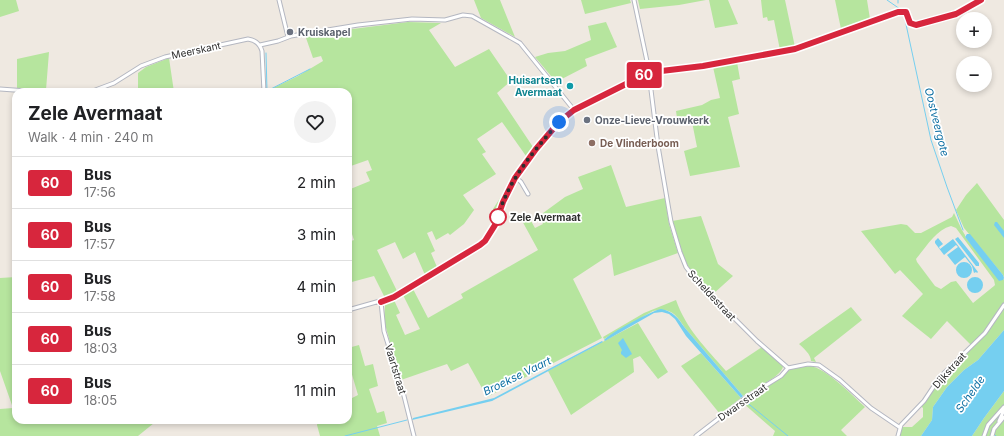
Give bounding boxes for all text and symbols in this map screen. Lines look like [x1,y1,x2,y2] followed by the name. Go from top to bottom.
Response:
[956,12,992,92] map controls
[956,12,992,48] button: +
[298,26,351,38] place label: Kruiskapel
[285,27,295,37] marker: Kruiskapel
[170,39,222,61] street label: Meerskant
[956,56,992,92] button: −
[626,62,662,88] line badge: 60
[635,66,653,83] text: 60
[509,74,562,98] place label: Huisartsen Avermaat
[565,81,575,91] marker: Huisartsen Avermaat
[922,86,952,158] water label: Oostveergote
[294,101,336,143] button: heart
[28,102,162,125] text: Zele Avermaat
[549,112,569,132] your location
[595,114,709,126] place label: Onze-Lieve-Vrouwkerk
[582,115,592,125] marker: Onze-Lieve-Vrouwkerk
[28,129,154,145] text: Walk · 4 min · 240 m
[600,137,679,149] place label: De Vlinderboom
[587,138,597,148] marker: De Vlinderboom
[84,165,112,184] text: Bus
[297,173,336,192] text: 2 min
[41,174,59,191] text: 60
[84,184,116,200] text: 17:56
[489,208,507,226] marker: Zele Avermaat
[510,211,581,223] place label: Zele Avermaat
[84,217,112,236] text: Bus
[297,225,336,244] text: 3 min
[41,226,59,243] text: 60
[84,236,115,252] text: 17:57
[685,267,739,323] street label: Scheldestraat
[84,269,112,288] text: Bus
[296,277,336,296] text: 4 min
[41,278,59,295] text: 60
[84,288,116,304] text: 17:58
[84,321,112,340] text: Bus
[297,329,336,348] text: 9 min
[41,330,59,347] text: 60
[84,340,117,356] text: 18:03
[383,343,409,396] street label: Vaartstraat
[930,349,969,391] street label: Dijkstraat
[481,353,554,398] water label: Broekse Vaart
[84,373,112,392] text: Bus
[952,373,988,415] water label: Schelde
[715,380,769,423] street label: Dwarsstraat
[294,381,336,400] text: 11 min
[41,382,59,399] text: 60
[84,392,117,408] text: 18:05

